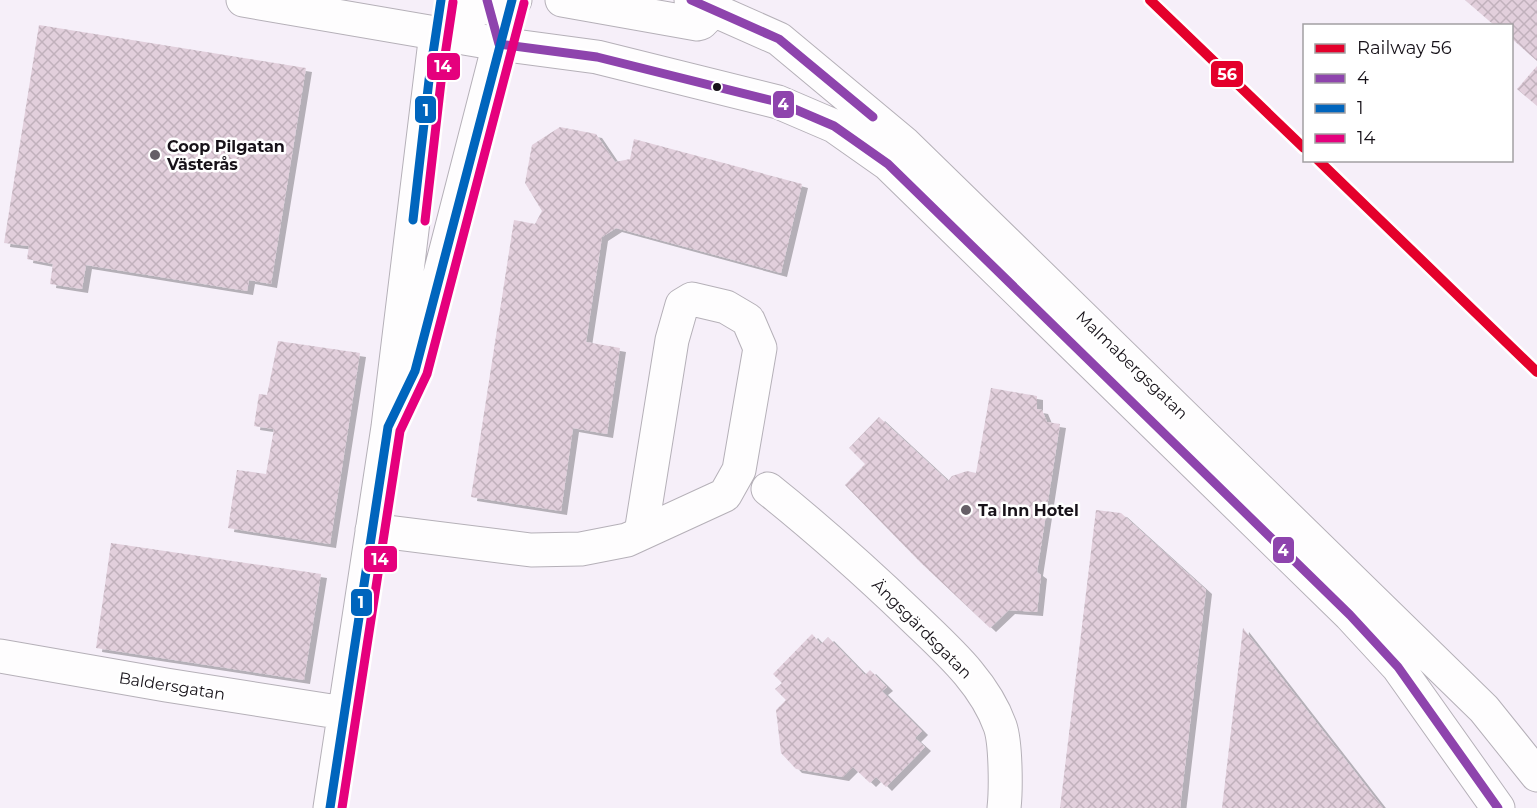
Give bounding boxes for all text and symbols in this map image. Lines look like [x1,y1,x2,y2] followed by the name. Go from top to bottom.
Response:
[1303,24,1513,162] legend
[1357,37,1452,59] text: Railway 56
[426,52,461,81] line badge: 14
[434,57,452,76] text: 14
[1210,60,1244,88] line badge: 56
[1217,65,1237,84] text: 56
[1357,67,1369,89] text: 4
[711,81,723,93] unlabelled marker
[772,90,795,119] line badge: 4
[414,95,437,124] line badge: 1
[777,95,789,114] text: 4
[1357,97,1364,119] text: 1
[423,101,429,120] text: 1
[1357,127,1375,149] text: 14
[166,137,285,174] place label: Coop Pilgatan Västerås
[148,148,162,162] marker: Coop Pilgatan Västerås
[1072,307,1192,423] street label: Malmabergsgatan
[978,501,1079,520] place label: Ta Inn Hotel
[959,503,973,517] marker: Ta Inn Hotel
[1272,536,1295,564] line badge: 4
[1277,541,1289,560] text: 4
[363,545,398,573] line badge: 14
[371,550,389,569] text: 14
[868,574,977,683] street label: Ängsgärdsgatan
[350,588,373,617] line badge: 1
[358,593,364,612] text: 1
[118,668,226,704] street label: Baldersgatan

